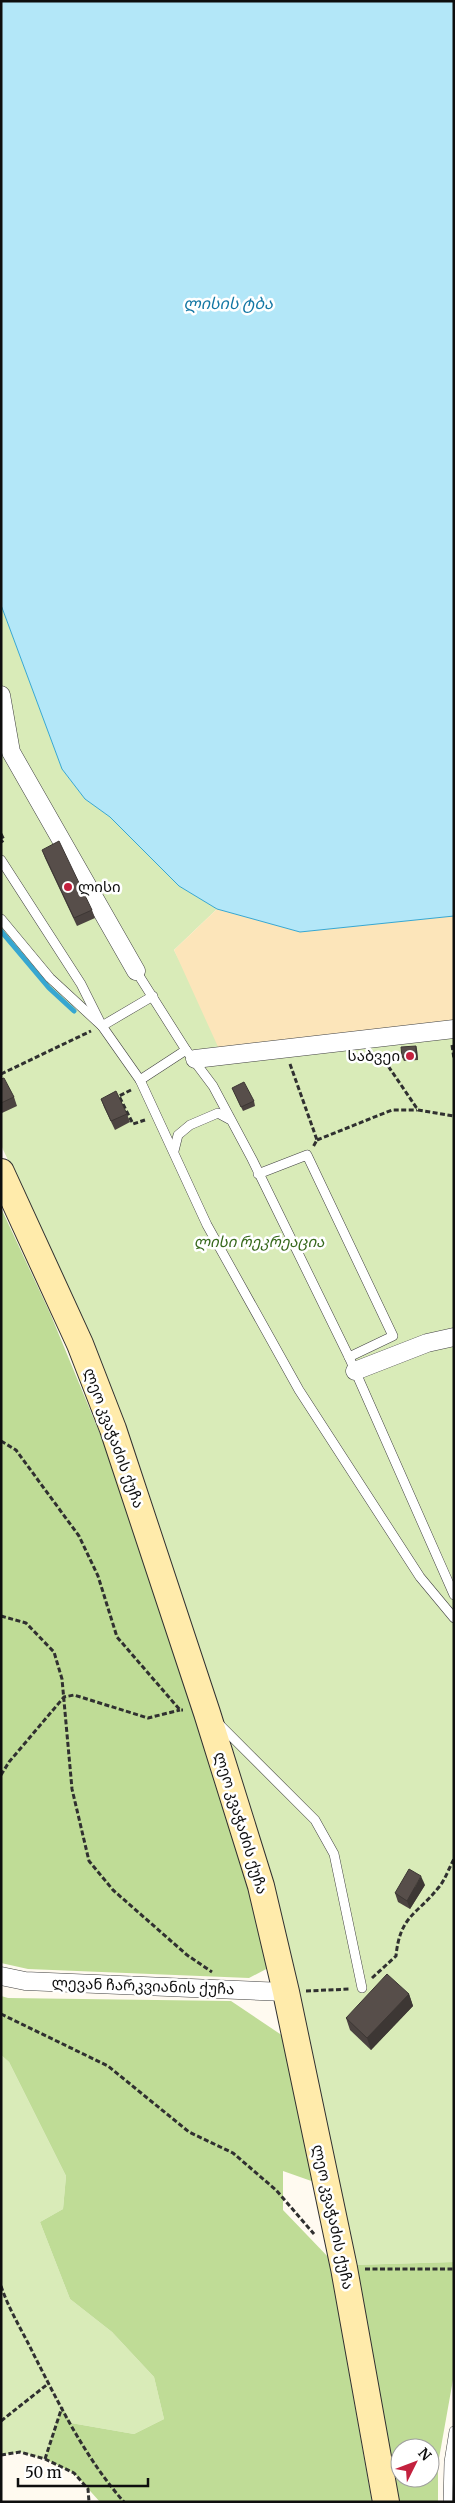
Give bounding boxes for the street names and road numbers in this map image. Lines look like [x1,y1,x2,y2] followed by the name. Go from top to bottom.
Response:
[80,1365,149,1511] street label: ლეო კვაჭაძის ქუჩა
[211,1749,272,1896] street label: ლეო კვაჭაძის ქუჩა
[51,1973,235,1998] street label: ლევან ჩარკვიანის ქუჩა
[309,2143,358,2291] street label: ლეო კვაჭაძის ქუჩა

